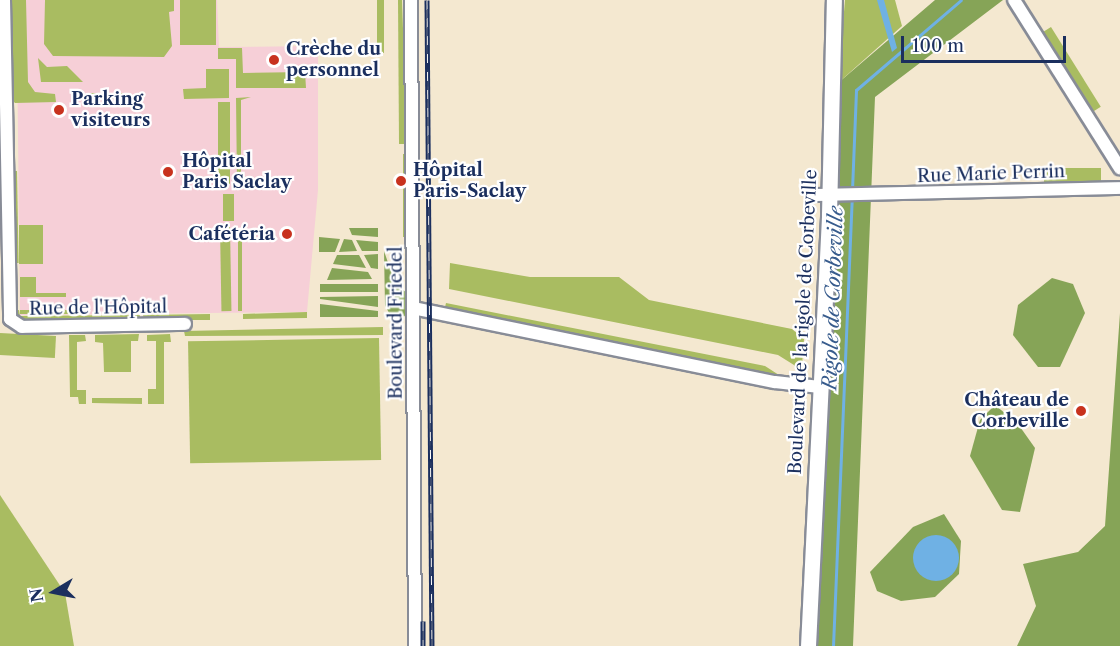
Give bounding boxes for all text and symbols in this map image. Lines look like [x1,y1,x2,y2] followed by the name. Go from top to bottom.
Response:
[904,24,1069,62] scale bar
[912,35,964,57] text: 100 m
[286,39,381,82] place label: Crèche du personnel
[267,53,281,67] marker: Crèche du personnel
[71,89,150,132] place label: Parking visiteurs
[52,103,66,117] marker: Parking visiteurs
[182,151,292,194] place label: Hôpital Paris Saclay
[413,160,526,202] place label: Hôpital Paris-Saclay
[917,161,1065,187] street label: Rue Marie Perrin
[159,163,177,181] marker: Hôpital Paris Saclay
[784,169,822,475] street label: Boulevard de la rigole de Corbeville
[394,174,408,188] marker: Hôpital Paris-Saclay
[818,206,848,390] water label: Rigole de Corbeville
[188,223,275,245] place label: Cafétéria
[280,227,294,241] marker: Cafétéria
[385,247,407,399] street label: Boulevard Friedel
[29,296,167,320] street label: Rue de l'Hôpital
[964,390,1069,432] place label: Château de Corbeville
[1074,404,1088,418] marker: Château de Corbeville
[24,562,84,622] north arrow
[25,587,47,604] text: N

